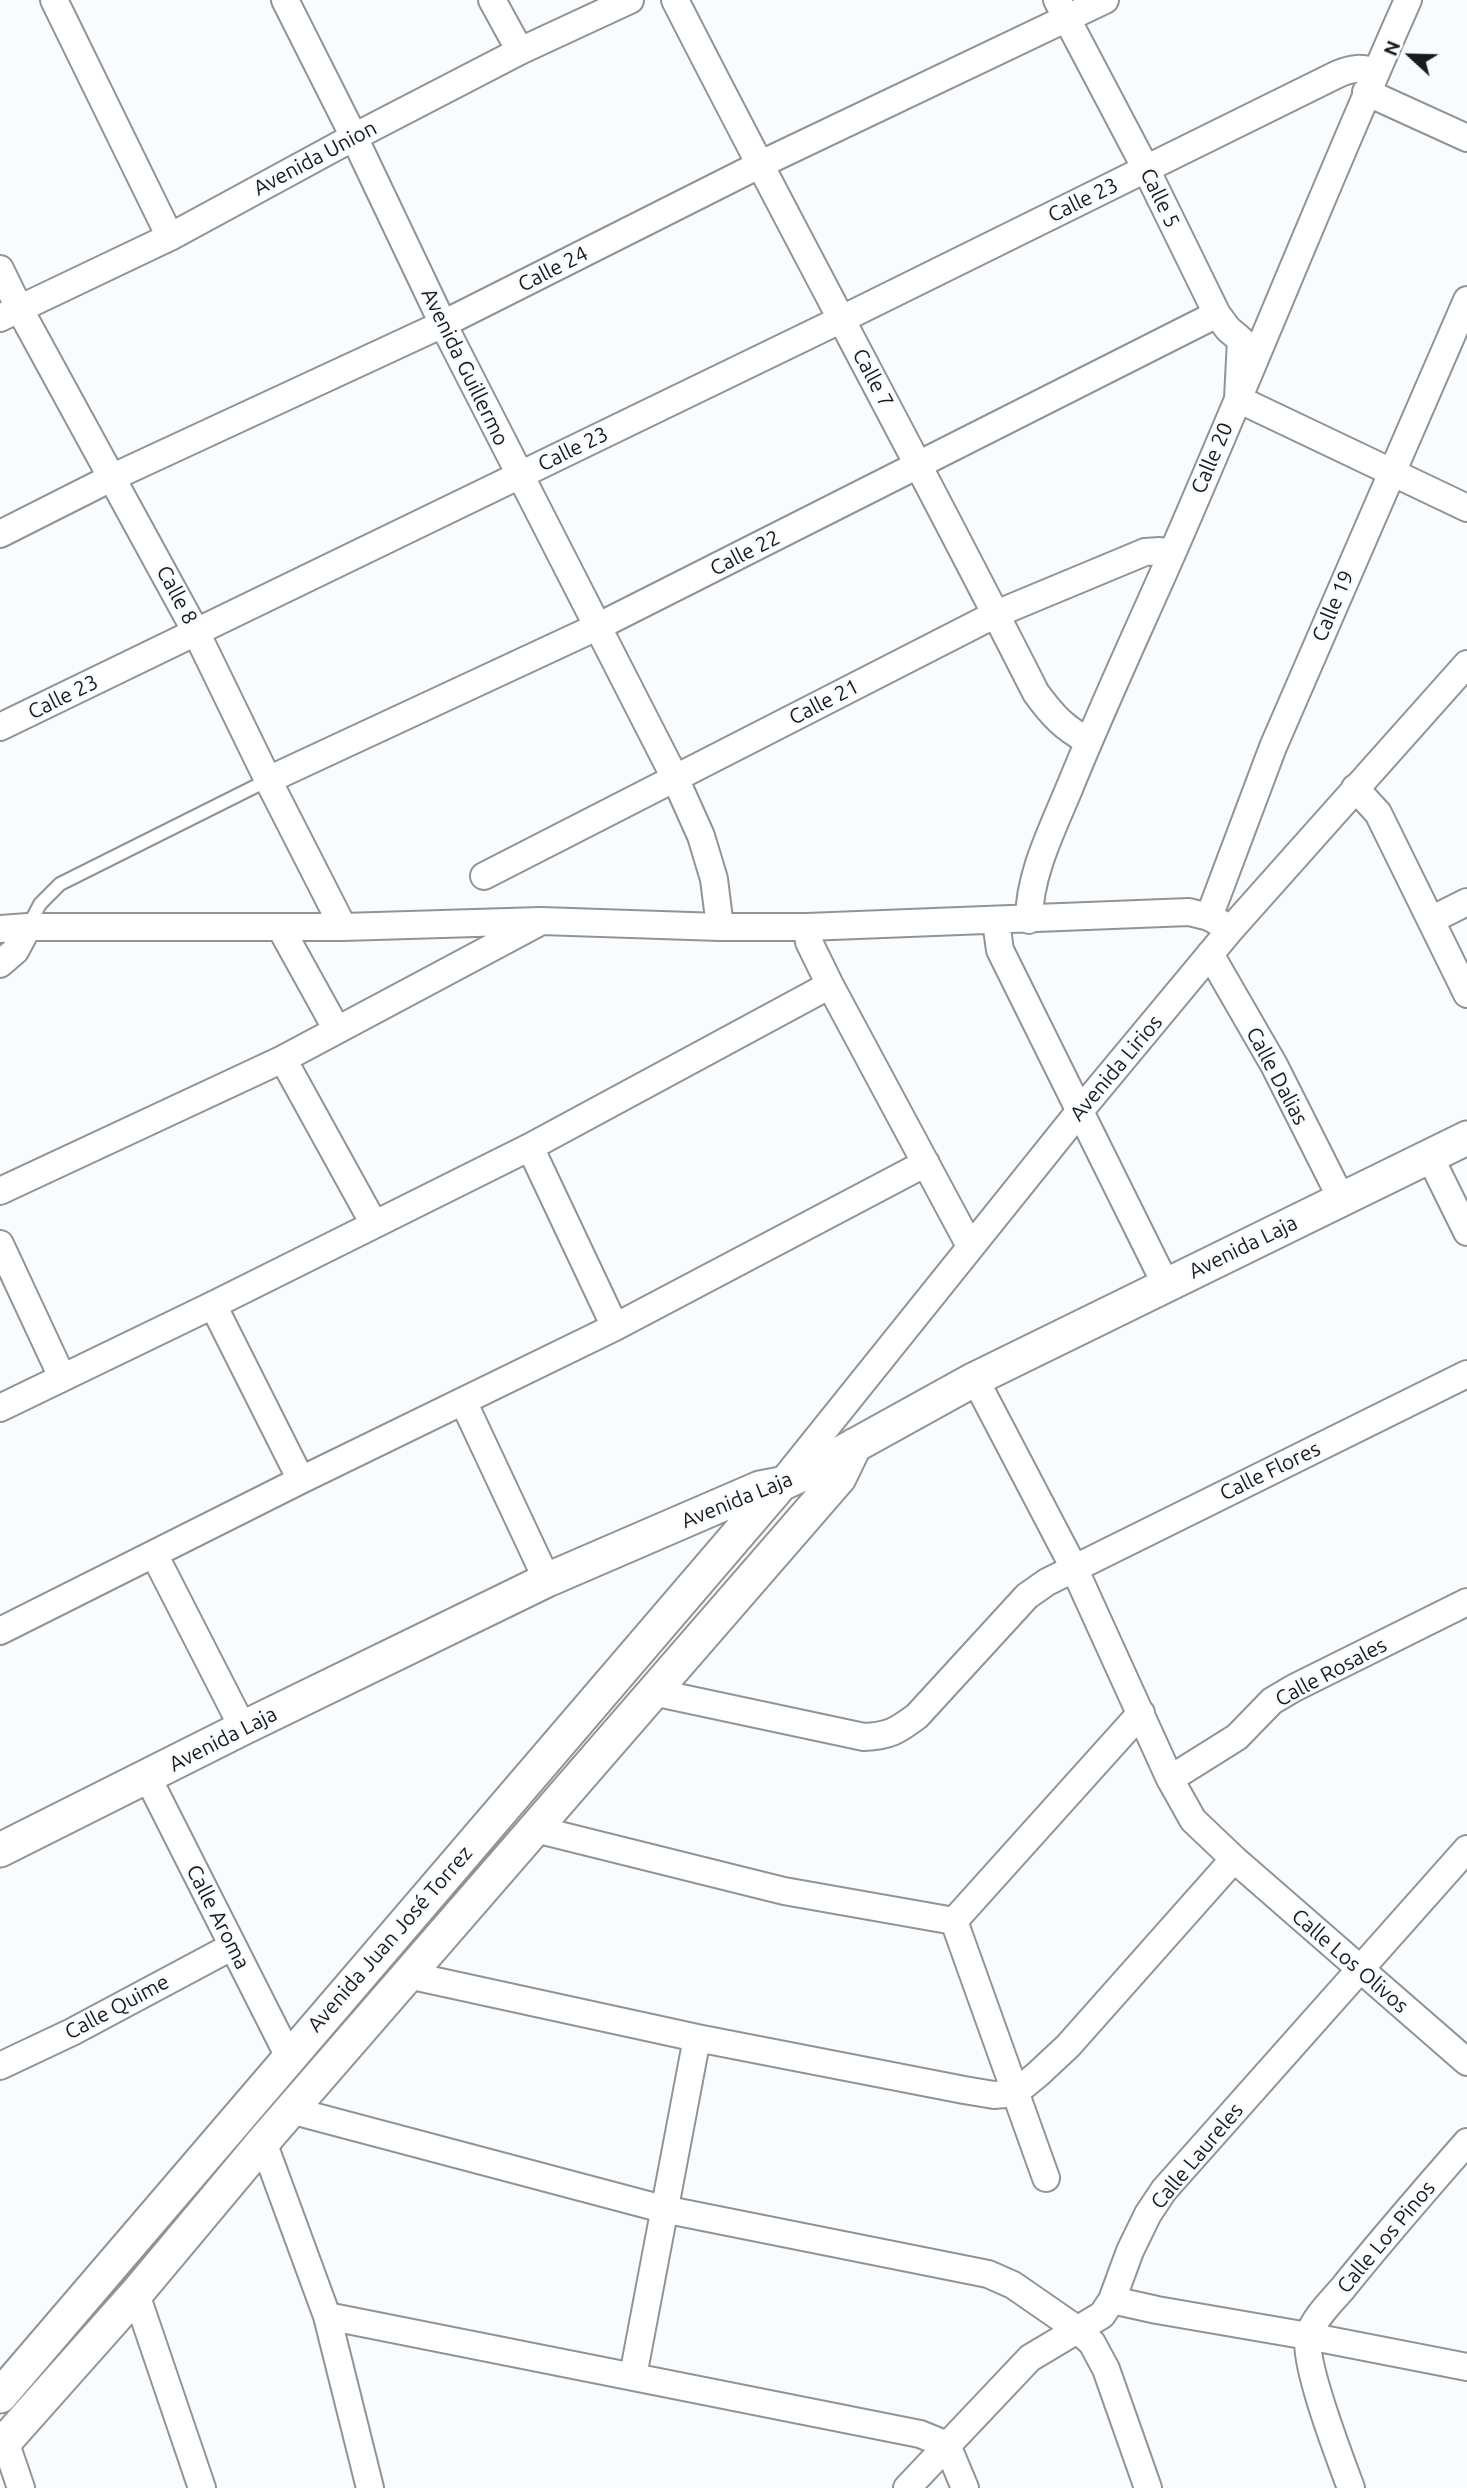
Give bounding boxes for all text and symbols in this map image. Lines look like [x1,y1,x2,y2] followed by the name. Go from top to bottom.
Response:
[1376,21,1446,91] north arrow
[1379,37,1404,59] text: N
[249,115,381,201] street label: Avenida Union
[1135,164,1185,232] street label: Calle 5
[1044,172,1122,228] street label: Calle 23
[514,241,592,297] street label: Calle 24
[416,284,514,450] street label: Avenida Guillermo
[847,344,899,412] street label: Calle 7
[1186,419,1238,497] street label: Calle 20
[534,421,612,477] street label: Calle 23
[706,525,784,581] street label: Calle 22
[151,561,203,629] street label: Calle 8
[1307,567,1359,645] street label: Calle 19
[24,669,102,725] street label: Calle 23
[785,674,863,730] street label: Calle 21
[1064,1010,1168,1126] street label: Avenida Lirios
[1241,1023,1313,1129] street label: Calle Dalias
[1185,1210,1301,1284] street label: Avenida Laja
[1216,1436,1324,1506] street label: Calle Flores
[678,1466,796,1534] street label: Avenida Laja
[1271,1632,1391,1712] street label: Calle Rosales
[165,1701,281,1777] street label: Avenida Laja
[302,1841,478,2037] street label: Avenida Juan José Torrez
[181,1861,255,1973] street label: Calle Aroma
[1286,1903,1414,2019] street label: Calle Los Olivos
[61,1969,173,2045] street label: Calle Quime
[1145,2098,1249,2214] street label: Calle Laureles
[1332,2176,1440,2298] street label: Calle Los Pinos

